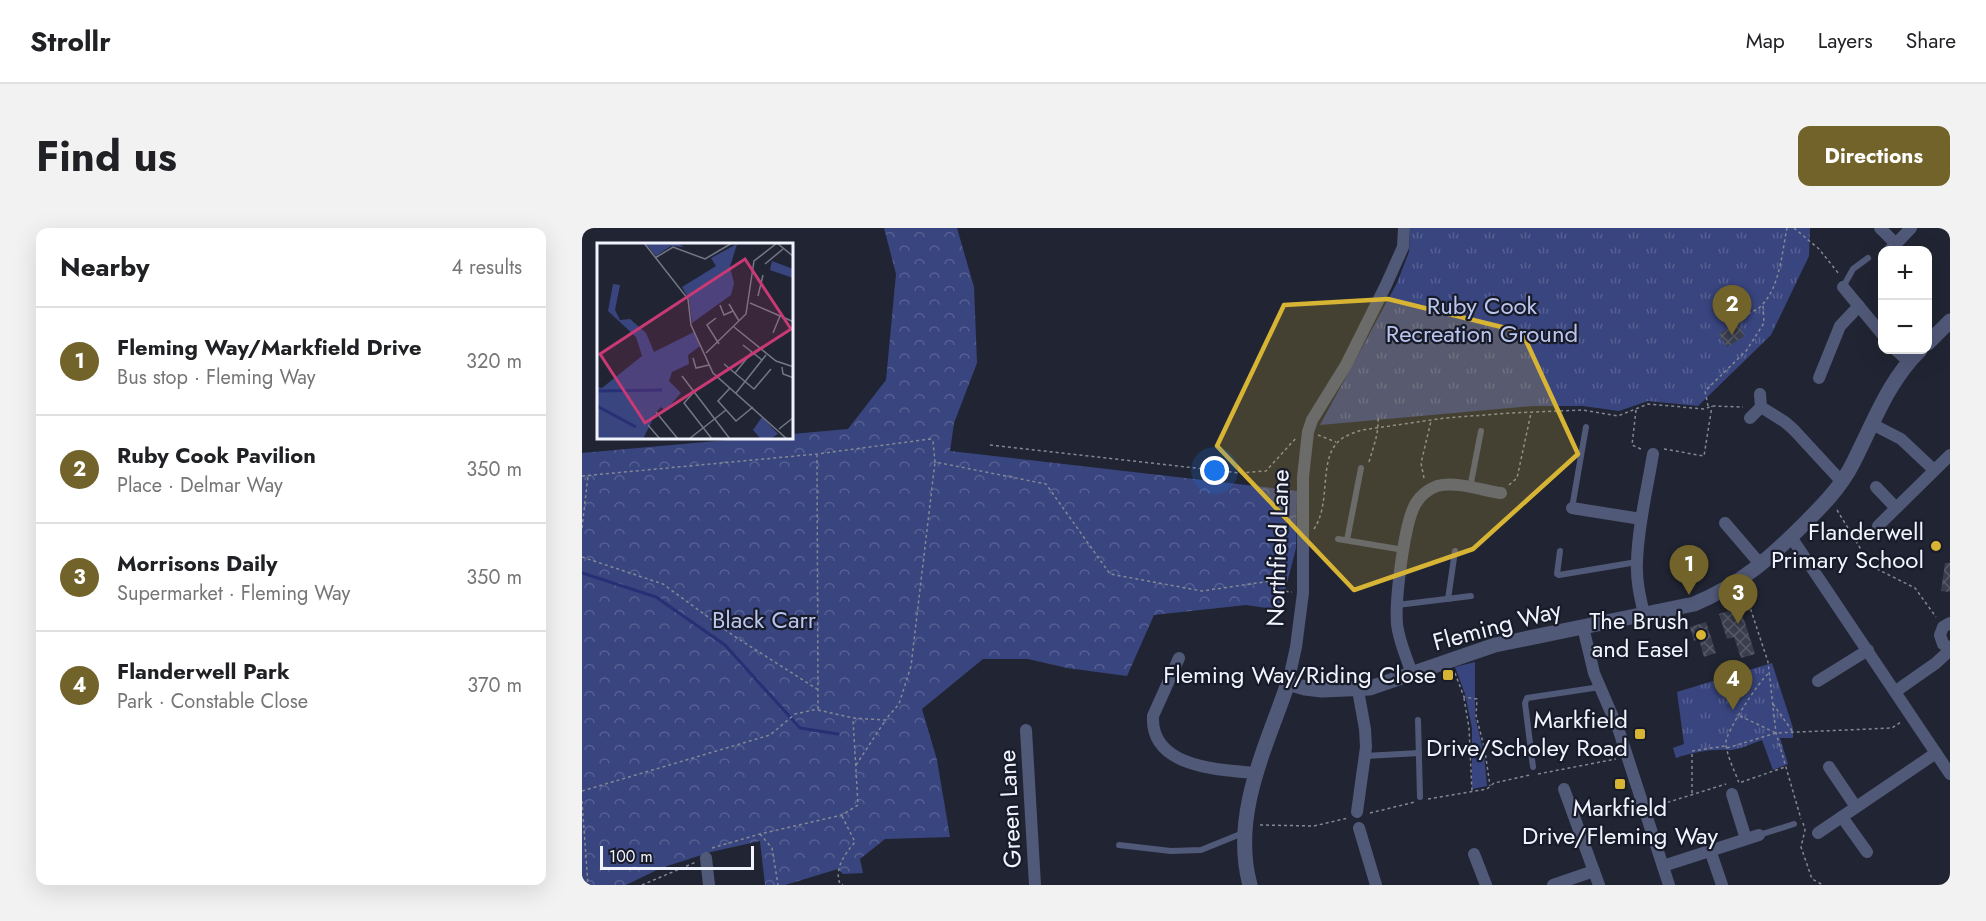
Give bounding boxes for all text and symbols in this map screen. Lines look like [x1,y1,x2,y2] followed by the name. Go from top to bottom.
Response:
[30,21,111,62] text: Strollr
[1746,26,1785,56] text: Map
[1818,26,1873,56] text: Layers
[1906,26,1956,56] text: Share
[36,126,177,187] text: Find us
[1798,126,1950,186] button: Directions
[597,243,794,440] inset map
[1878,246,1932,354] map controls
[1878,246,1932,300] button: +
[60,248,149,286] text: Nearby
[451,253,522,282] text: 4 results
[1712,285,1752,335] pin: 2
[1386,288,1578,351] park label: Ruby Cook Recreation Ground
[1878,300,1932,354] button: −
[117,331,422,363] text: Fleming Way/Markfield Drive
[74,347,85,376] text: 1
[466,347,522,376] text: 320 m
[117,363,316,392] text: Bus stop · Fleming Way
[117,439,316,471] text: Ruby Cook Pavilion
[73,455,86,484] text: 2
[466,455,522,484] text: 350 m
[1200,456,1229,485] your location
[1257,469,1298,627] street label: Northfield Lane
[117,471,283,500] text: Place · Delmar Way
[1771,514,1924,577] place label: Flanderwell Primary School
[1929,539,1943,553] marker: Flanderwell Primary School
[1670,546,1708,595] pin: 1
[117,547,278,579] text: Morrisons Daily
[73,563,86,592] text: 3
[466,563,522,592] text: 350 m
[1718,574,1758,624] pin: 3
[117,579,350,608] text: Supermarket · Fleming Way
[1429,591,1565,659] street label: Fleming Way
[712,602,817,637] park label: Black Carr
[1589,603,1689,666] place label: The Brush and Easel
[1694,628,1708,642] marker: The Brush and Easel
[117,655,290,687] text: Flanderwell Park
[1163,657,1436,692] place label: Fleming Way/Riding Close
[1714,660,1752,710] pin: 4
[1441,668,1455,682] marker: Fleming Way/Riding Close
[73,671,86,700] text: 4
[467,671,522,700] text: 370 m
[117,687,308,716] text: Park · Constable Close
[1426,702,1628,765] place label: Markfield Drive/Scholey Road
[1633,727,1647,741] marker: Markfield Drive/Scholey Road
[989,749,1030,869] street label: Green Lane
[1613,777,1627,791] marker: Markfield Drive/Fleming Way
[1522,790,1719,853] place label: Markfield Drive/Fleming Way
[600,843,754,870] scale bar
[609,845,653,868] text: 100 m

